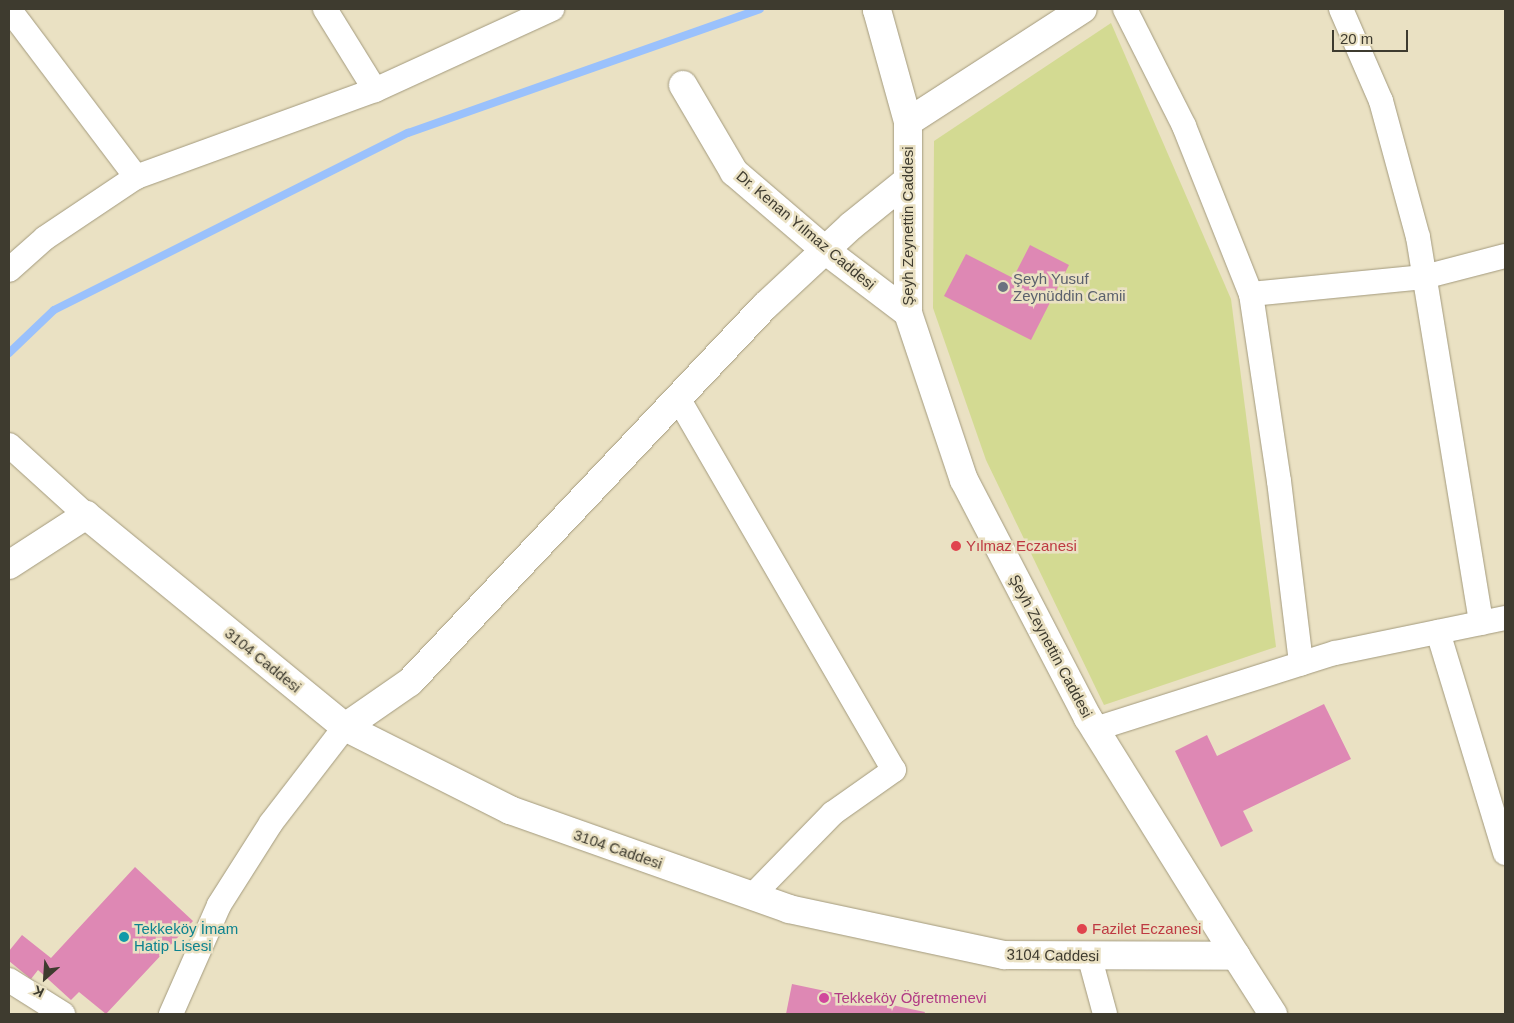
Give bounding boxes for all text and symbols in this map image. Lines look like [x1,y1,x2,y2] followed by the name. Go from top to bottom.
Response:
[1334,20,1410,52] scale bar
[1340,30,1373,47] text: 20 m
[899,146,917,306] street label: Şeyh Zeynettin Caddesi
[733,167,879,293] street label: Dr. Kenan Yılmaz Caddesi
[1013,269,1126,304] place label: Şeyh Yusuf Zeynüddin Camii
[997,281,1009,293] marker: Şeyh Yusuf Zeynüddin Camii
[966,537,1077,555] place label: Yılmaz Eczanesi
[950,540,962,552] marker: Yılmaz Eczanesi
[1006,571,1096,721] street label: Şeyh Zeynettin Caddesi
[221,624,305,696] street label: 3104 Caddesi
[571,825,665,873] street label: 3104 Caddesi
[134,919,238,954] place label: Tekkeköy İmam Hatip Lisesi
[1092,920,1201,938] place label: Fazilet Eczanesi
[1076,923,1088,935] marker: Fazilet Eczanesi
[118,931,130,943] marker: Tekkeköy İmam Hatip Lisesi
[1007,945,1099,965] street label: 3104 Caddesi
[20,953,70,1003] north arrow
[30,982,46,1001] text: K
[834,989,987,1007] place label: Tekkeköy Öğretmenevi
[818,992,830,1004] marker: Tekkeköy Öğretmenevi

